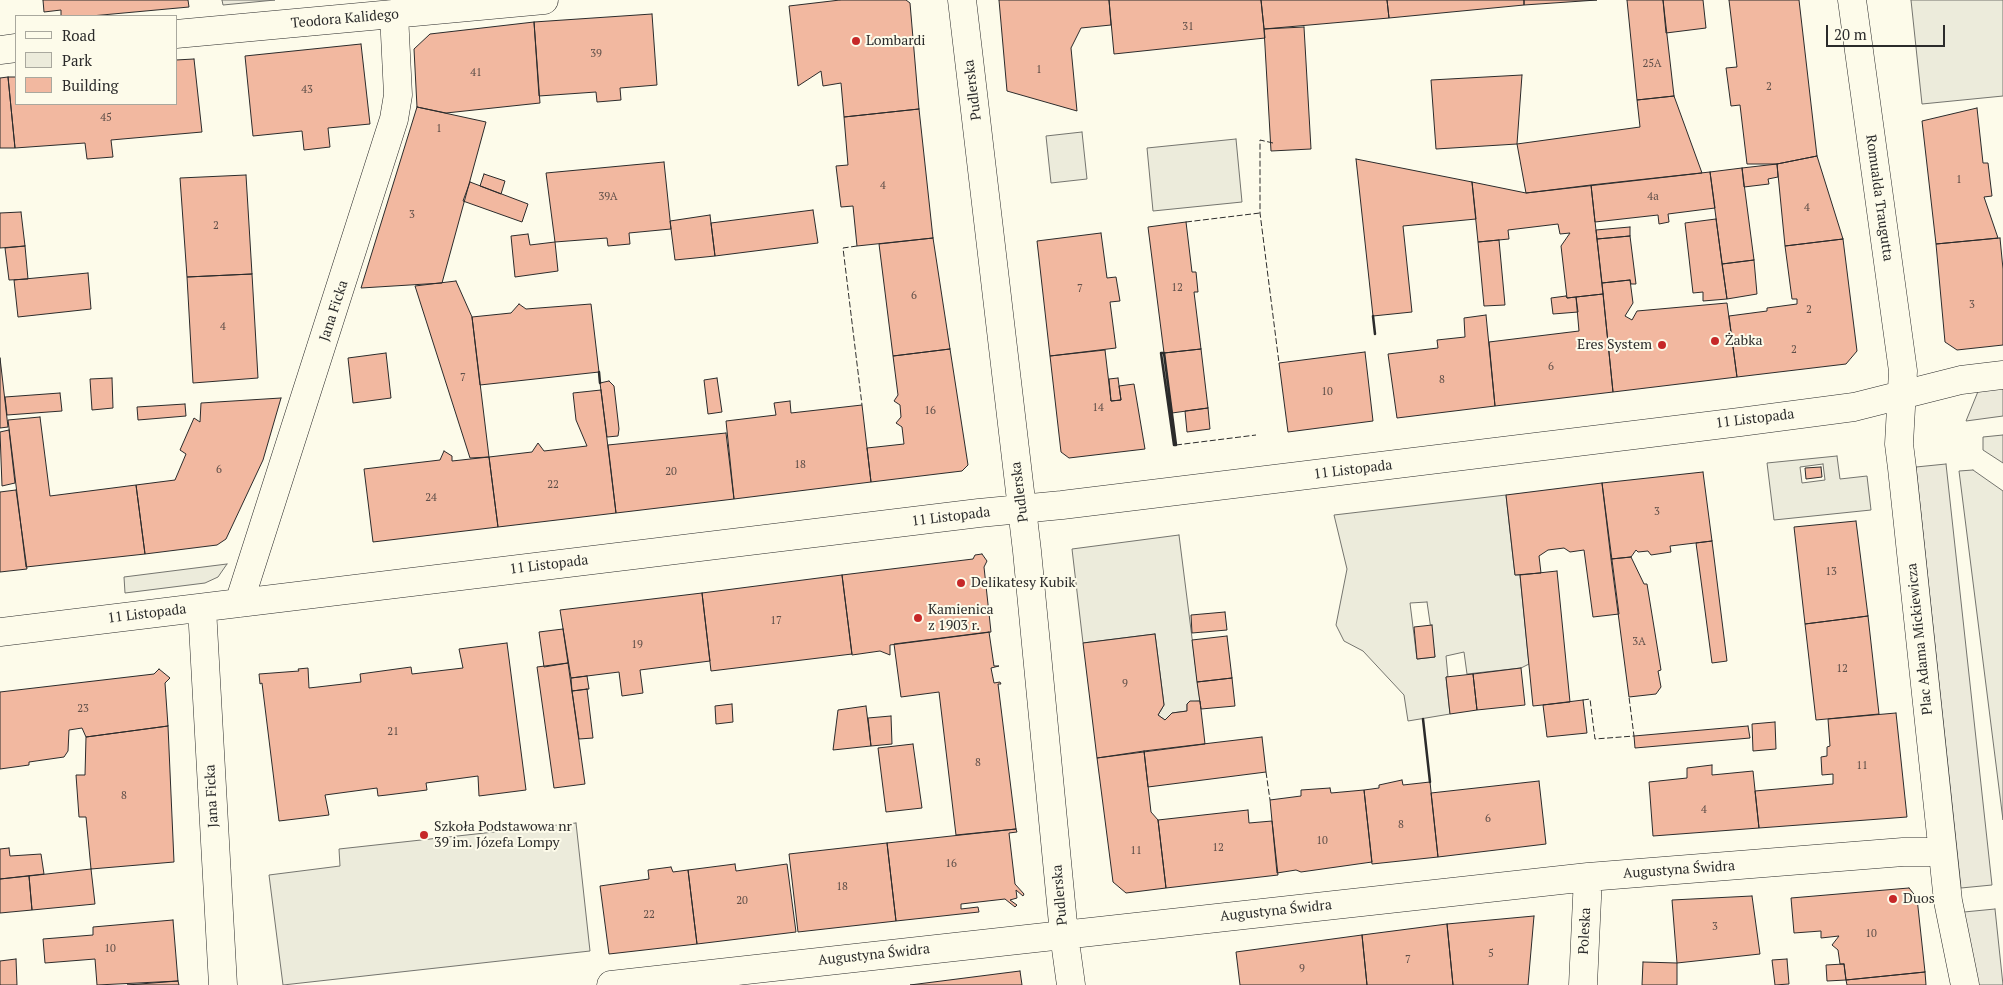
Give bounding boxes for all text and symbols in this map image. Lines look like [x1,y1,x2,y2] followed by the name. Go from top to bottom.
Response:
[290,6,400,32] street label: Teodora Kalidego
[15,15,178,105] legend
[1828,15,1947,47] scale bar
[1182,20,1194,34] house number: 31
[1834,24,1867,44] text: 20 m
[62,25,95,45] text: Road
[866,33,926,49] place label: Lombardi
[850,35,862,47] marker: Lombardi
[590,47,602,61] house number: 39
[62,50,92,70] text: Park
[1642,57,1662,71] house number: 25A
[961,59,985,121] street label: Pudlerska
[1036,63,1042,77] house number: 1
[470,66,482,80] house number: 41
[62,75,119,95] text: Building
[1766,80,1772,94] house number: 2
[301,83,313,97] house number: 43
[100,111,112,125] house number: 45
[436,122,442,136] house number: 1
[1862,134,1896,262] street label: Romualda Traugutta
[1956,173,1962,187] house number: 1
[880,179,886,193] house number: 4
[598,190,618,204] house number: 39A
[1647,190,1659,204] house number: 4a
[1804,201,1810,215] house number: 4
[409,208,415,222] house number: 3
[213,219,219,233] house number: 2
[316,278,352,344] street label: Jana Ficka
[1171,281,1183,295] house number: 12
[1077,282,1083,296] house number: 7
[911,289,917,303] house number: 6
[1969,298,1975,312] house number: 3
[1806,303,1812,317] house number: 2
[220,320,226,334] house number: 4
[1725,333,1763,349] place label: Żabka
[1709,335,1721,347] marker: Żabka
[1577,337,1652,353] place label: Eres System
[1656,339,1668,351] marker: Eres System
[1791,343,1797,357] house number: 2
[1548,360,1554,374] house number: 6
[460,371,466,385] house number: 7
[1439,373,1445,387] house number: 8
[1321,385,1333,399] house number: 10
[1092,401,1104,415] house number: 14
[924,404,936,418] house number: 16
[1715,406,1795,432] street label: 11 Listopada
[1313,457,1393,483] street label: 11 Listopada
[794,458,806,472] house number: 18
[1008,461,1032,523] street label: Pudlerska
[216,463,222,477] house number: 6
[665,465,677,479] house number: 20
[547,478,559,492] house number: 22
[425,491,437,505] house number: 24
[911,504,991,530] street label: 11 Listopada
[1654,505,1660,519] house number: 3
[509,552,589,578] street label: 11 Listopada
[1904,562,1936,716] street label: Plac Adama Mickiewicza
[1825,565,1837,579] house number: 13
[971,575,1076,591] place label: Delikatesy Kubik
[955,577,967,589] marker: Delikatesy Kubik
[107,601,187,627] street label: 11 Listopada
[928,602,994,634] place label: Kamienica z 1903 r.
[912,612,924,624] marker: Kamienica z 1903 r.
[770,614,782,628] house number: 17
[1632,635,1646,649] house number: 3A
[631,638,643,652] house number: 19
[1836,662,1848,676] house number: 12
[1122,677,1128,691] house number: 9
[77,702,89,716] house number: 23
[387,725,399,739] house number: 21
[975,756,981,770] house number: 8
[1856,759,1868,773] house number: 11
[202,764,222,828] street label: Jana Ficka
[121,789,127,803] house number: 8
[1701,803,1707,817] house number: 4
[1485,812,1491,826] house number: 6
[1398,818,1404,832] house number: 8
[434,819,572,852] place label: Szkoła Podstawowa nr 39 im. Józefa Lompy
[418,829,430,841] marker: Szkoła Podstawowa nr 39 im. Józefa Lompy
[1316,834,1328,848] house number: 10
[1212,841,1224,855] house number: 12
[1130,844,1142,858] house number: 11
[945,857,957,871] house number: 16
[1622,858,1736,882] street label: Augustyna Świdra
[1049,864,1071,926] street label: Pudlerska
[836,880,848,894] house number: 18
[1903,891,1935,907] place label: Duos
[1887,893,1899,905] marker: Duos
[736,894,748,908] house number: 20
[1219,897,1333,925] street label: Augustyna Świdra
[1575,907,1595,955] street label: Poleska
[643,908,655,922] house number: 22
[1712,920,1718,934] house number: 3
[1865,927,1877,941] house number: 10
[817,941,931,969] street label: Augustyna Świdra
[104,942,116,956] house number: 10
[1488,947,1494,961] house number: 5
[1405,953,1411,967] house number: 7
[1299,962,1305,976] house number: 9

